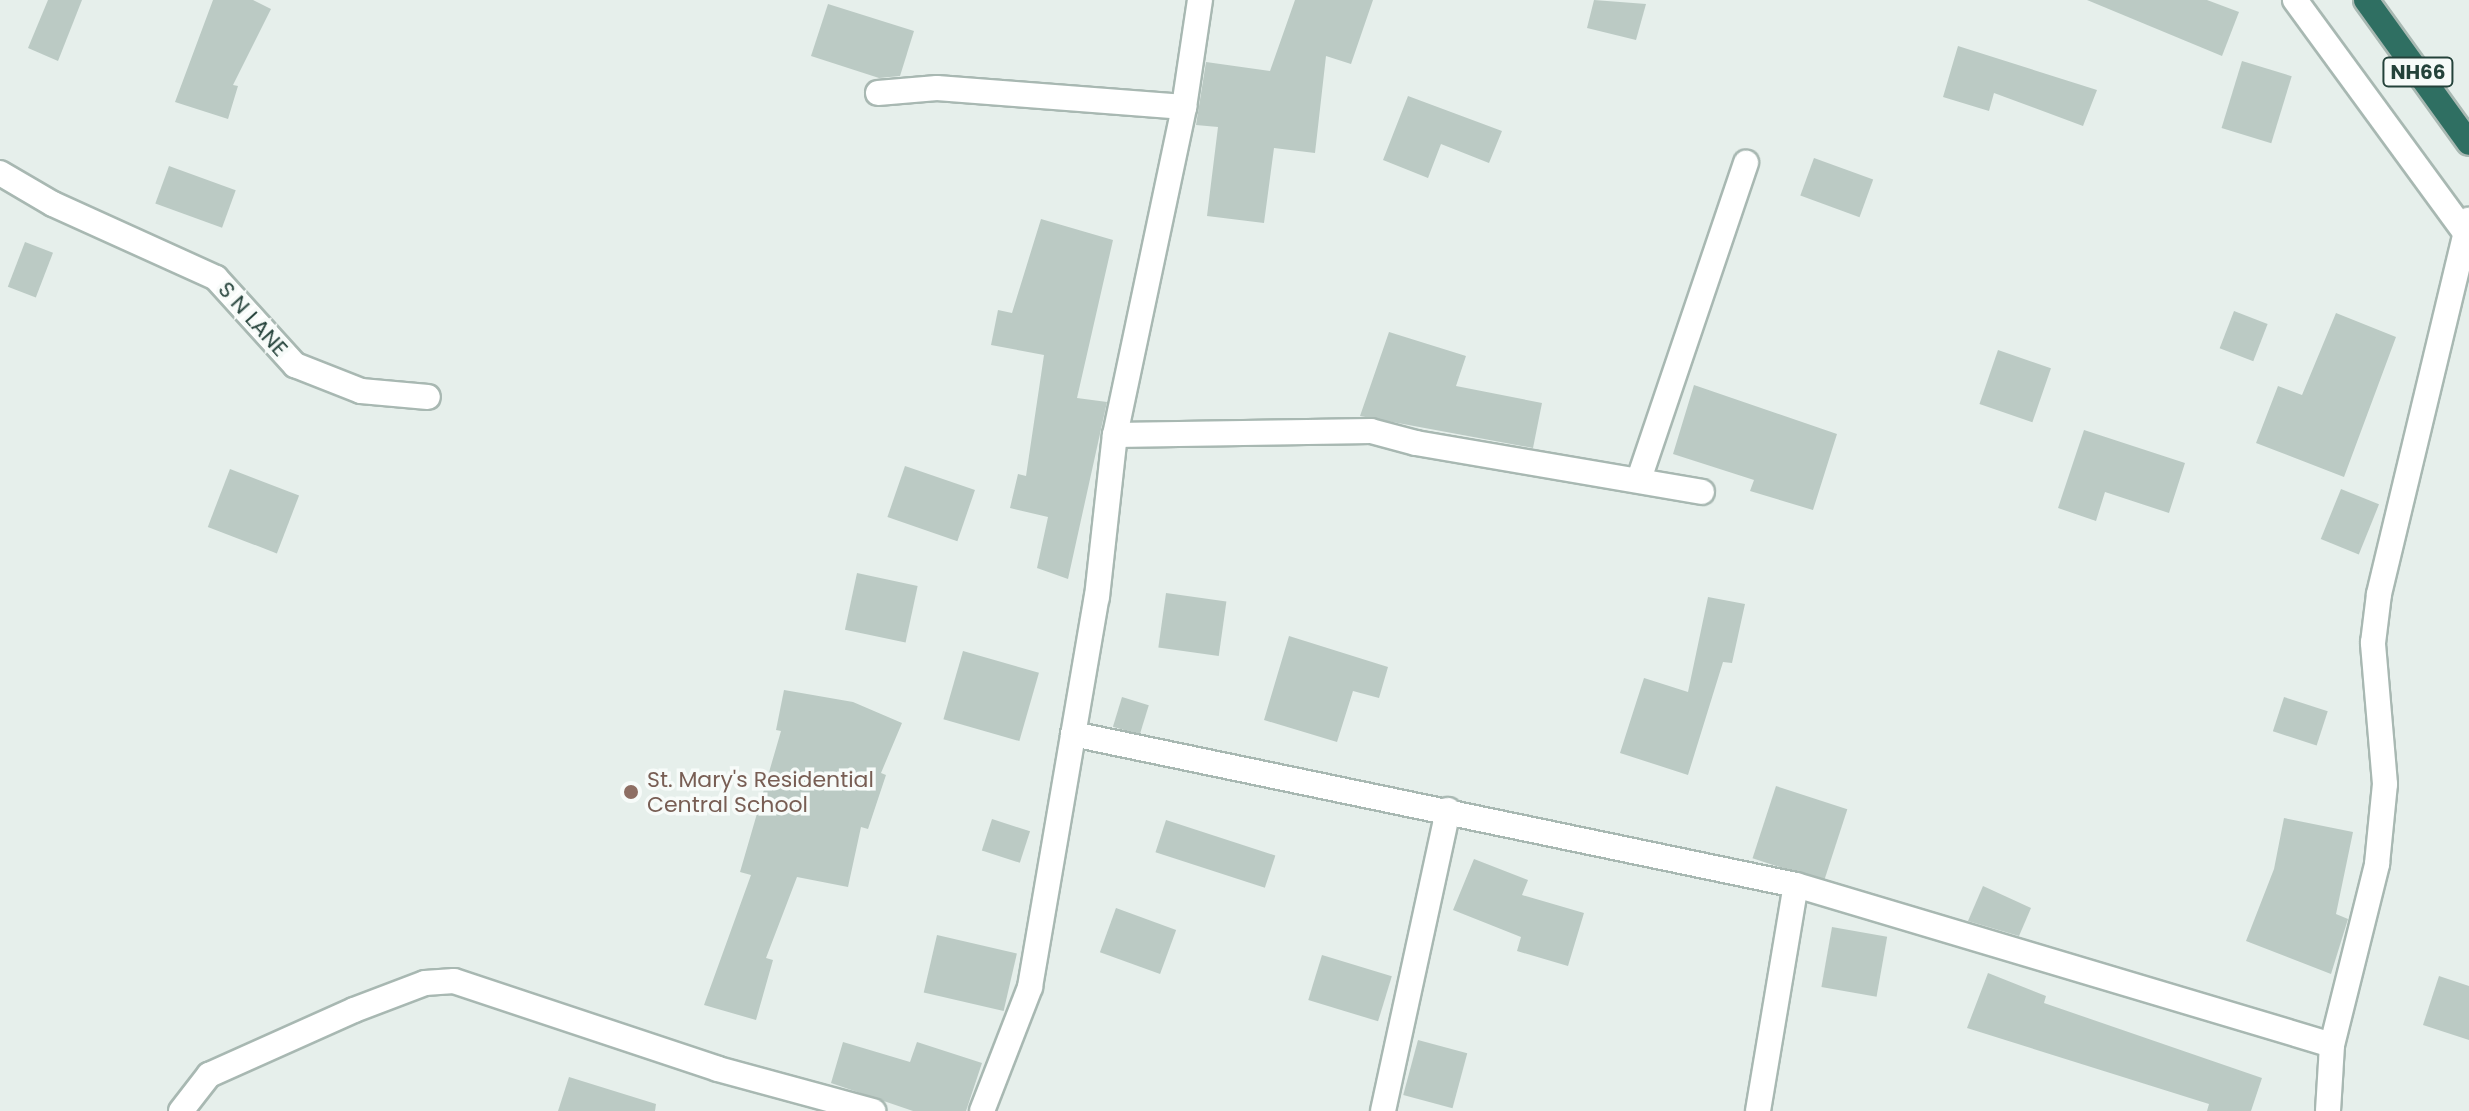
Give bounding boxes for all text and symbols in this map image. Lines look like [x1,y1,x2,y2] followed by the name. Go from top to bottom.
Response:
[2382,56,2454,88] road number: NH66
[213,276,293,362] street label: S N LANE
[647,766,874,818] place label: St. Mary's Residential Central School
[622,783,640,801] marker: St. Mary's Residential Central School

